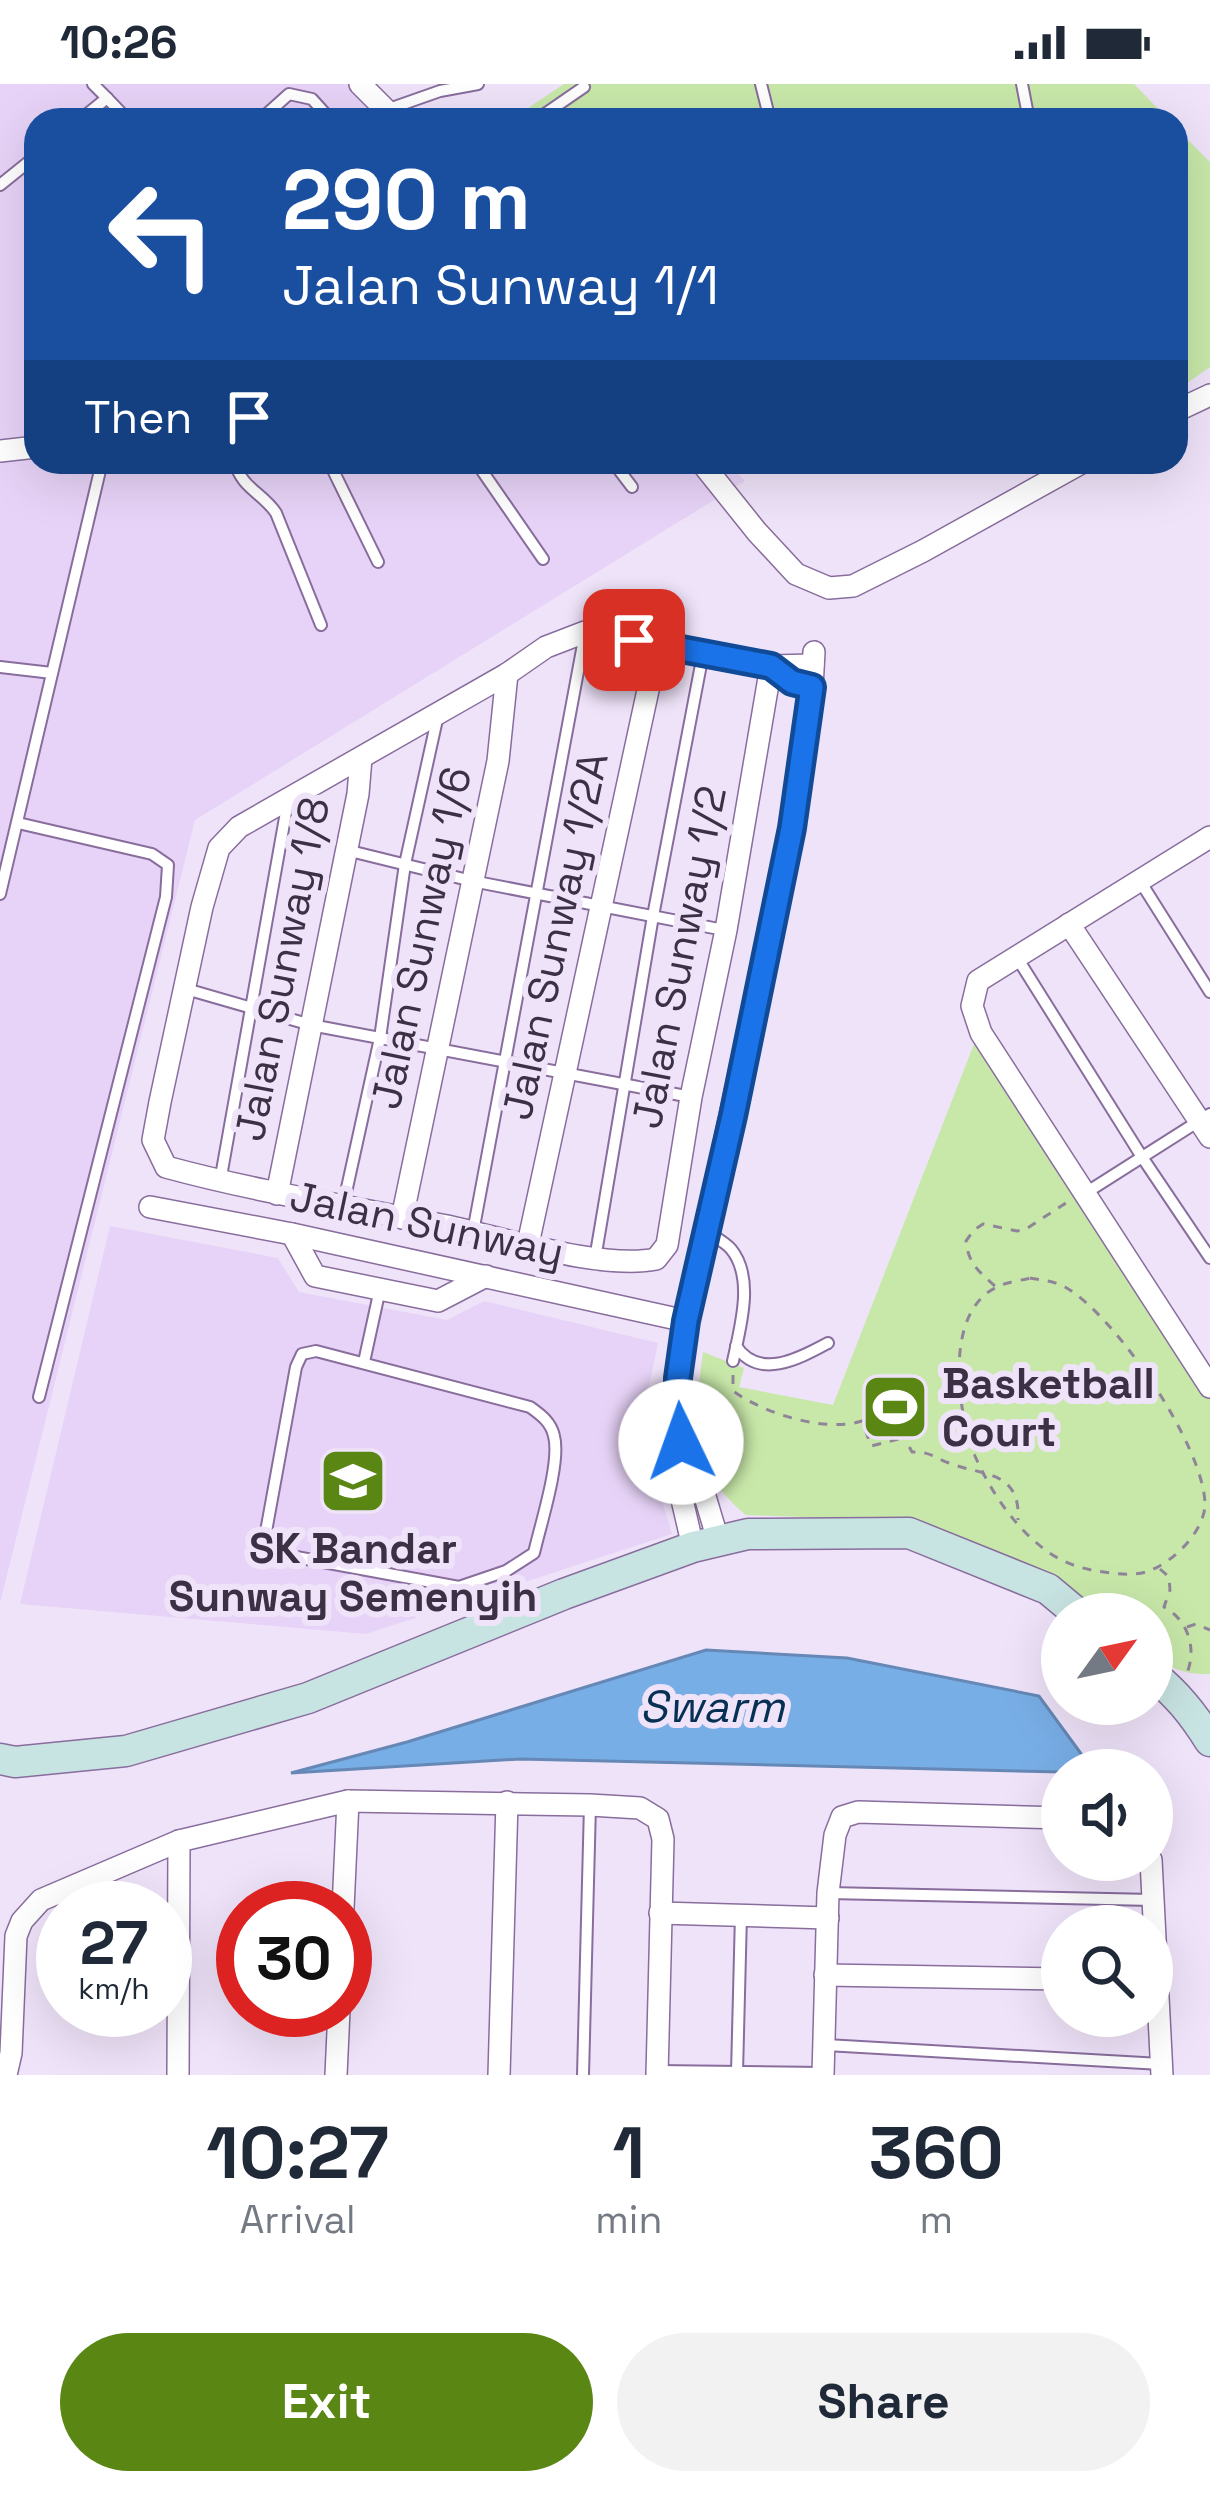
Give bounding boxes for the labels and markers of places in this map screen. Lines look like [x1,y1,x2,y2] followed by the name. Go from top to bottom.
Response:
[583,589,685,691] pin
[942,1357,1155,1458] place label: Basketball Court
[860,1372,930,1442] sports icon: Basketball Court
[318,1446,388,1516] school or university icon: SK Bandar Sunway Semenyih
[169,1522,537,1623] place label: SK Bandar Sunway Semenyih

